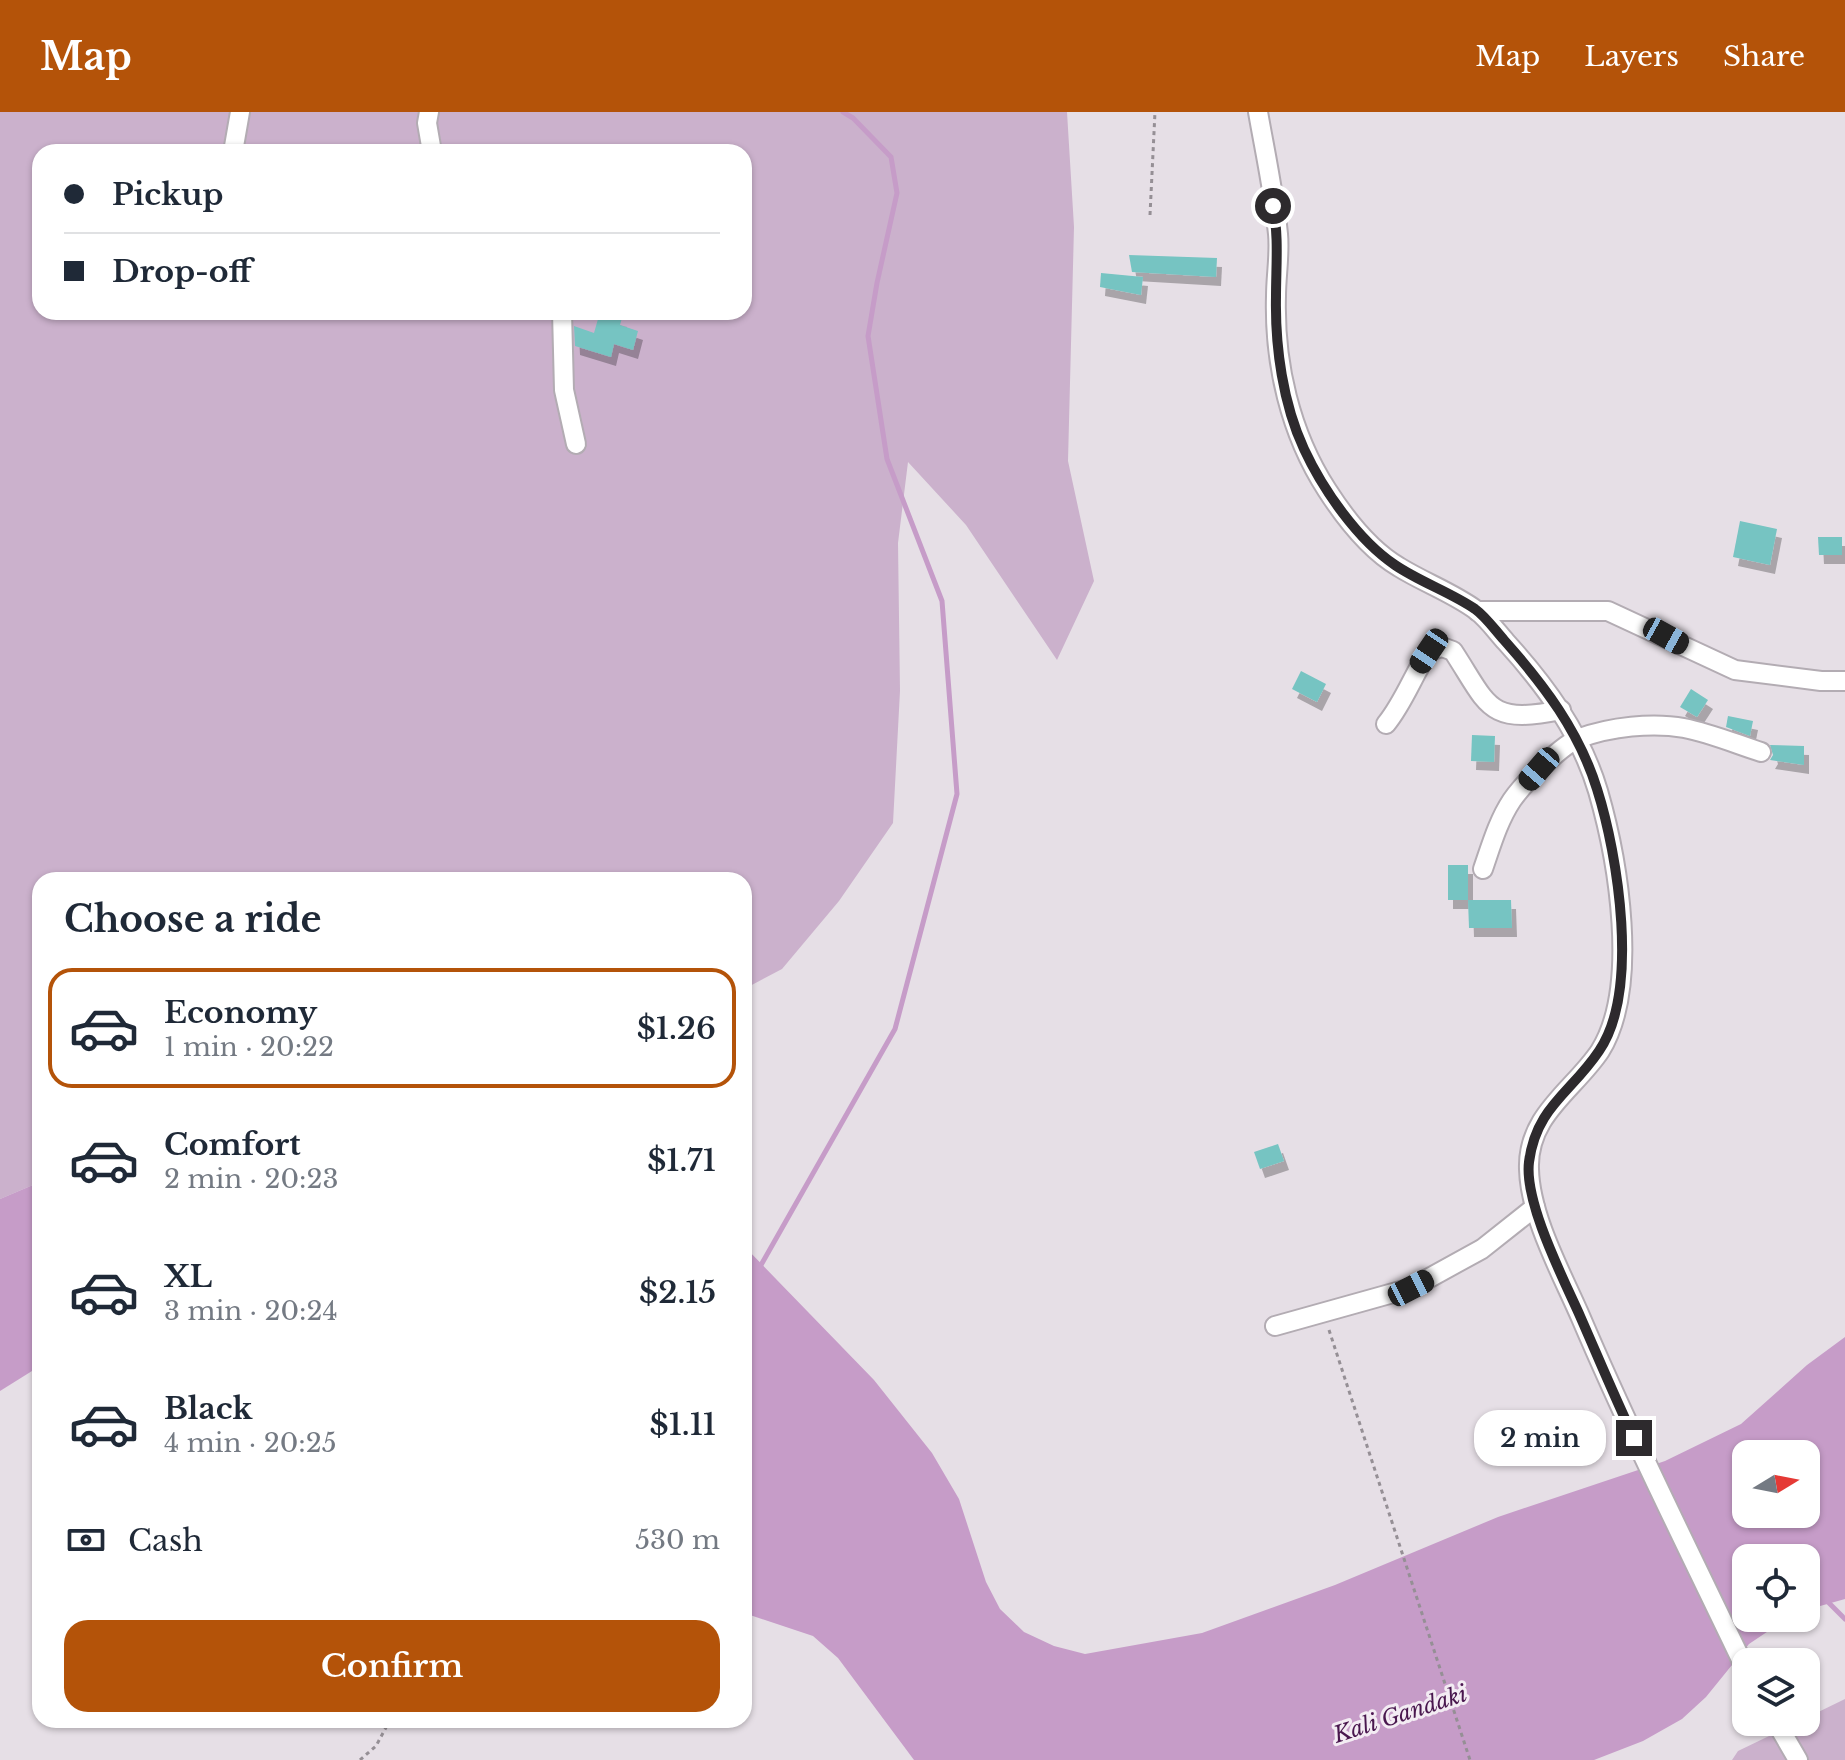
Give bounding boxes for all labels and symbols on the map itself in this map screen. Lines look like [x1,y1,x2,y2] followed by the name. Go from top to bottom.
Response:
[1255,188,1291,224] route start
[1639,614,1693,658] car
[1406,624,1452,678] car
[1514,743,1564,795] car
[1384,1266,1438,1310] car
[1474,1410,1606,1466] callout: 2 min
[1616,1420,1652,1456] route end
[1732,1440,1820,1528] north arrow
[1329,1680,1471,1749] water label: Kali Gandaki

